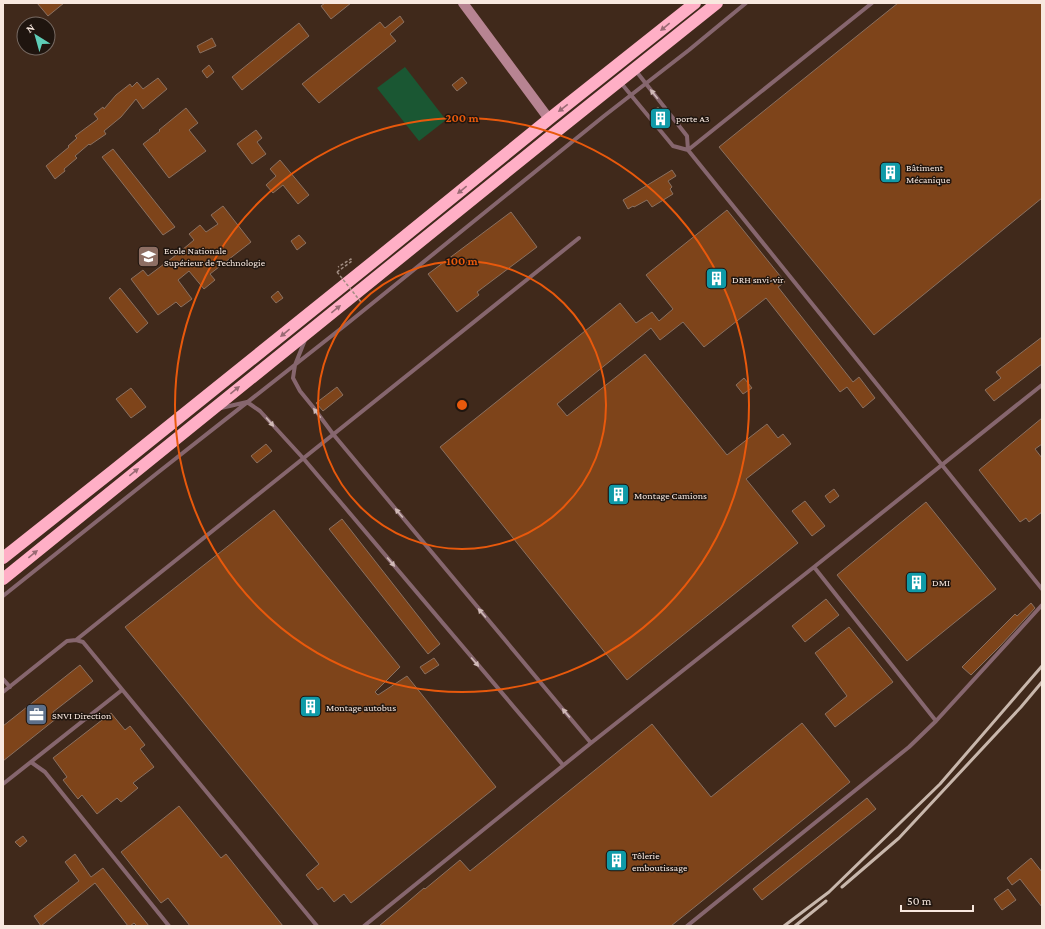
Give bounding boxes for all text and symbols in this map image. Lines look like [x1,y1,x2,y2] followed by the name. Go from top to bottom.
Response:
[16,16,56,56] north arrow
[23,21,37,35] text: N
[659,23,670,32] one-way arrow
[650,89,659,100] one-way arrow
[557,104,568,112] one-way arrow
[647,105,673,131] building icon: porte A3
[445,111,479,125] text: 200 m
[676,113,710,124] place label: porte A3
[878,160,904,186] building icon: Bâtiment Mécanique
[906,162,951,185] place label: Bâtiment Mécanique
[456,185,467,194] one-way arrow
[135,243,161,269] school or university icon: Ecole Nationale Supérieur de Technologie
[164,245,266,268] place label: Ecole Nationale Supérieur de Technologie
[446,254,479,268] text: 100 m
[703,266,729,292] building icon: DRH snvi-vir
[732,274,784,285] place label: DRH snvi-vir
[331,304,342,313] one-way arrow
[279,329,290,338] one-way arrow
[230,386,241,395] one-way arrow
[455,398,469,412] centre of rings
[313,407,321,418] one-way arrow
[265,416,274,427] one-way arrow
[129,468,140,477] one-way arrow
[606,482,632,508] building icon: Montage Camions
[634,490,707,501] place label: Montage Camions
[395,508,404,519] one-way arrow
[28,550,39,558] one-way arrow
[387,557,396,568] one-way arrow
[903,569,929,595] building icon: DMI
[932,577,950,588] place label: DMI
[478,608,487,618] one-way arrow
[471,656,480,667] one-way arrow
[298,694,324,720] building icon: Montage autobus
[23,702,49,728] office icon: SNVI Direction
[326,702,396,713] place label: Montage autobus
[561,707,570,718] one-way arrow
[52,710,112,721] place label: SNVI Direction
[604,848,630,874] building icon: Tôlerie emboutissage
[632,850,688,873] place label: Tôlerie emboutissage
[901,887,973,913] scale bar
[907,894,932,908] text: 50 m

